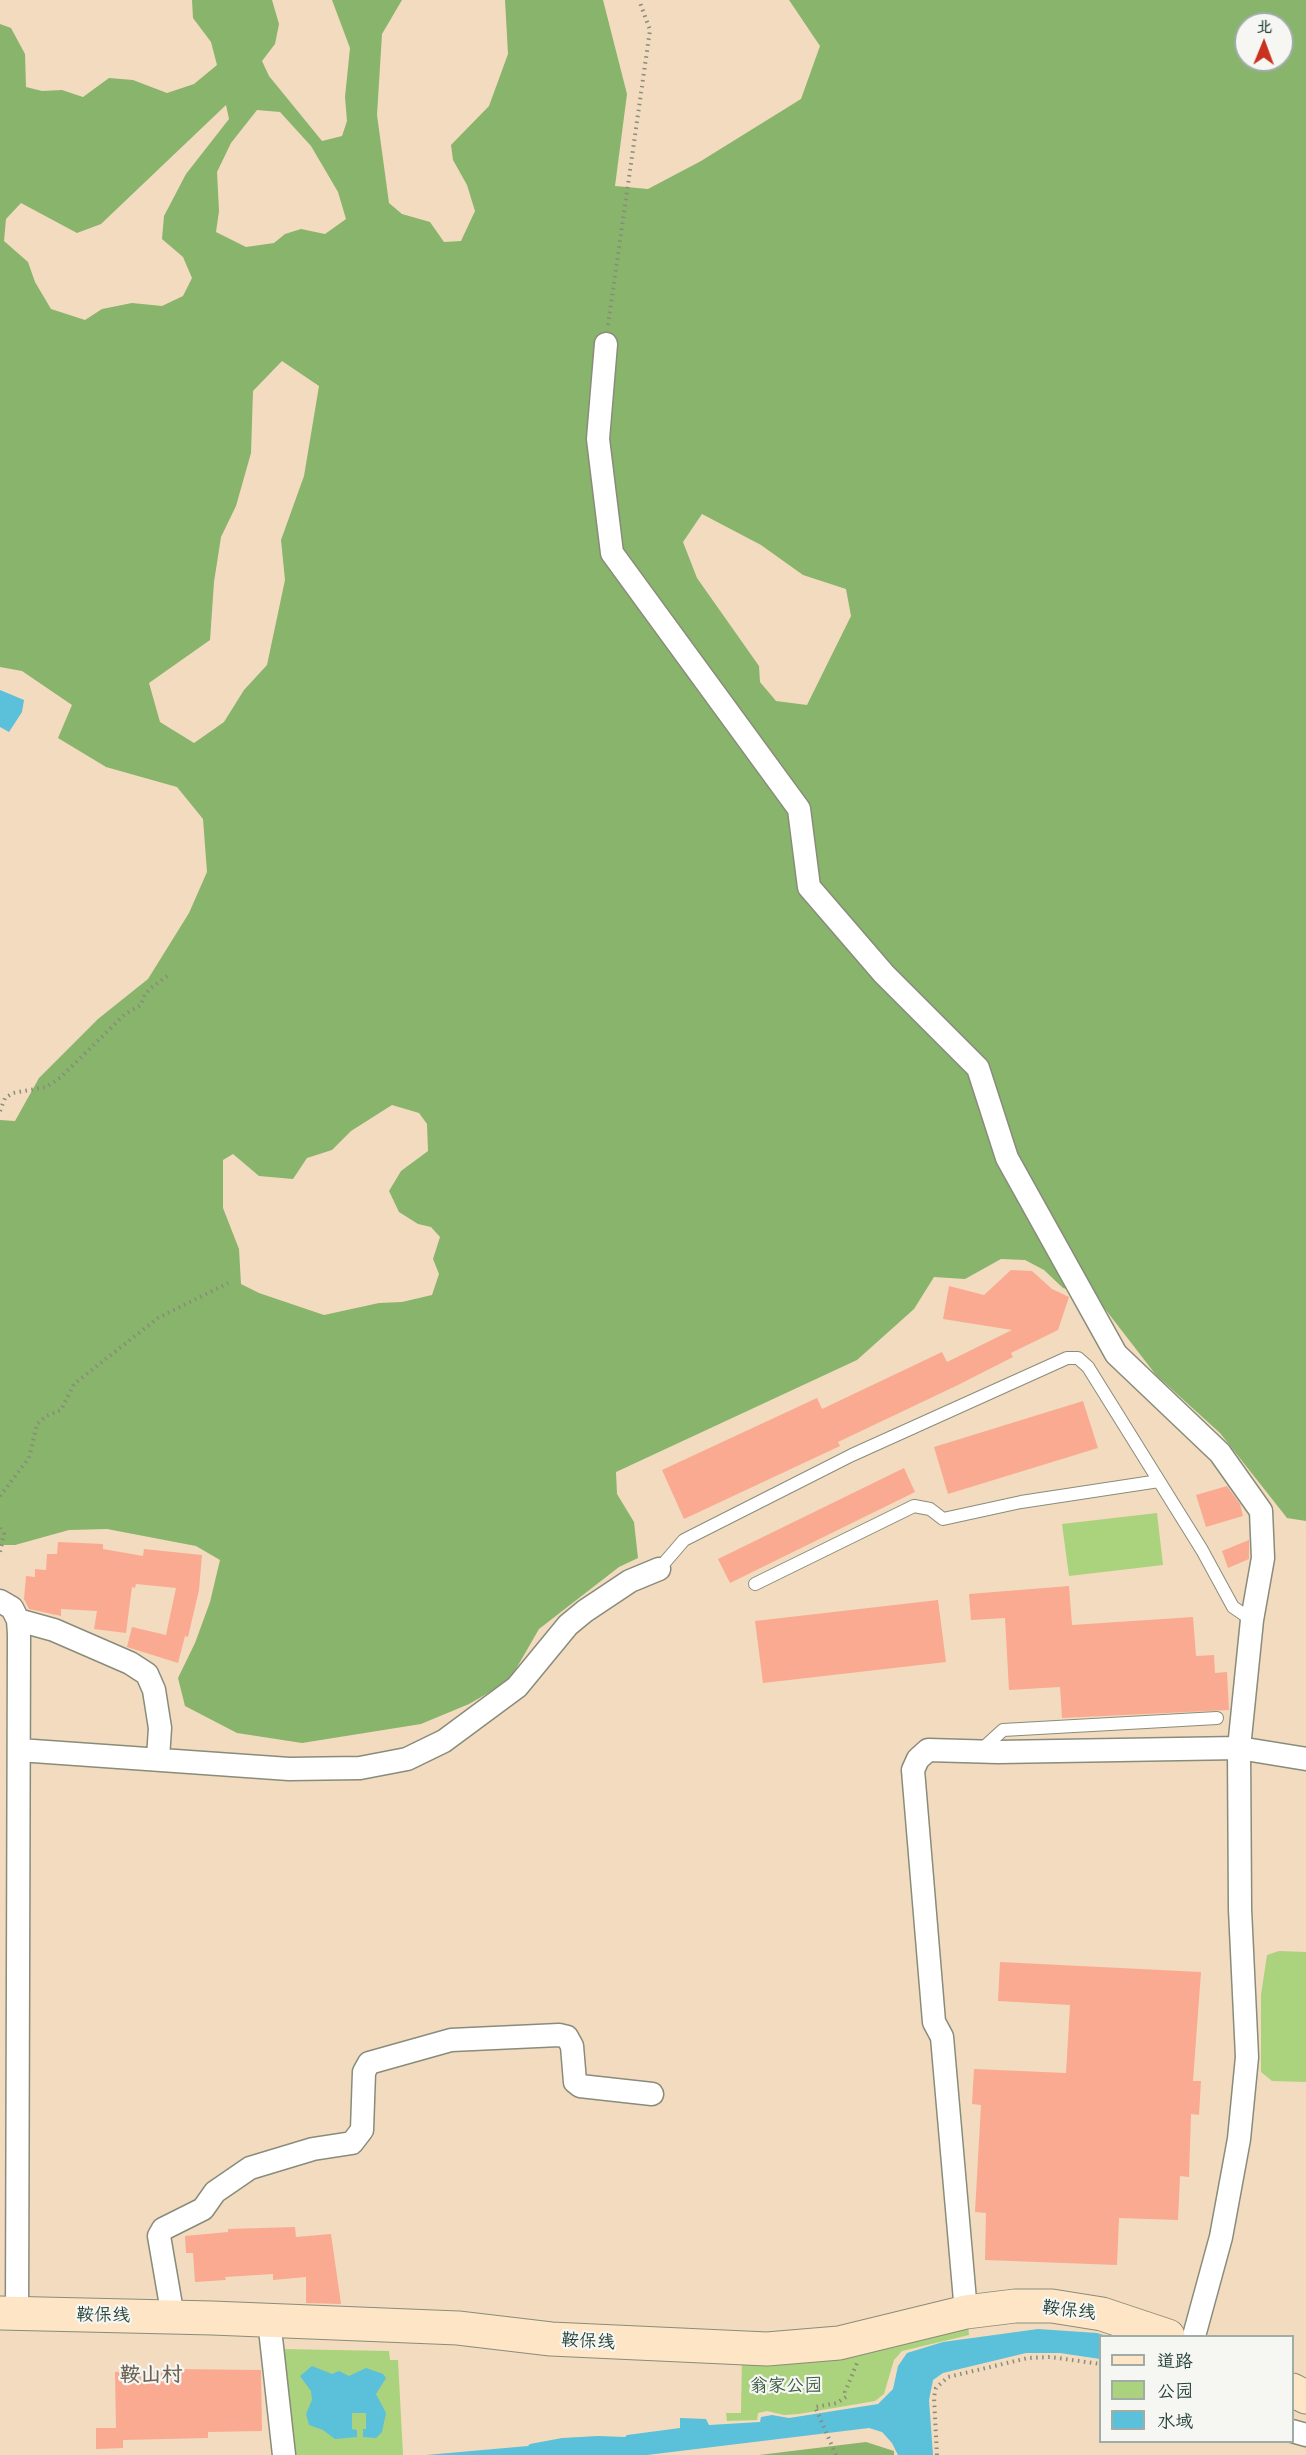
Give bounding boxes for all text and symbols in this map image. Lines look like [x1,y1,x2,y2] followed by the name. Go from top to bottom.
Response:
[1234,12,1294,72] north arrow
[1256,15,1272,36] text: 北
[1041,2296,1097,2324] street label: 鞍保线
[76,2304,130,2326] street label: 鞍保线
[560,2329,616,2353] street label: 鞍保线
[1099,2335,1294,2443] legend
[1157,2348,1193,2372] text: 道路
[120,2362,182,2388] district label: 鞍山村
[750,2374,822,2396] park label: 翁家公园
[1157,2378,1193,2402] text: 公园
[1157,2408,1193,2432] text: 水域

